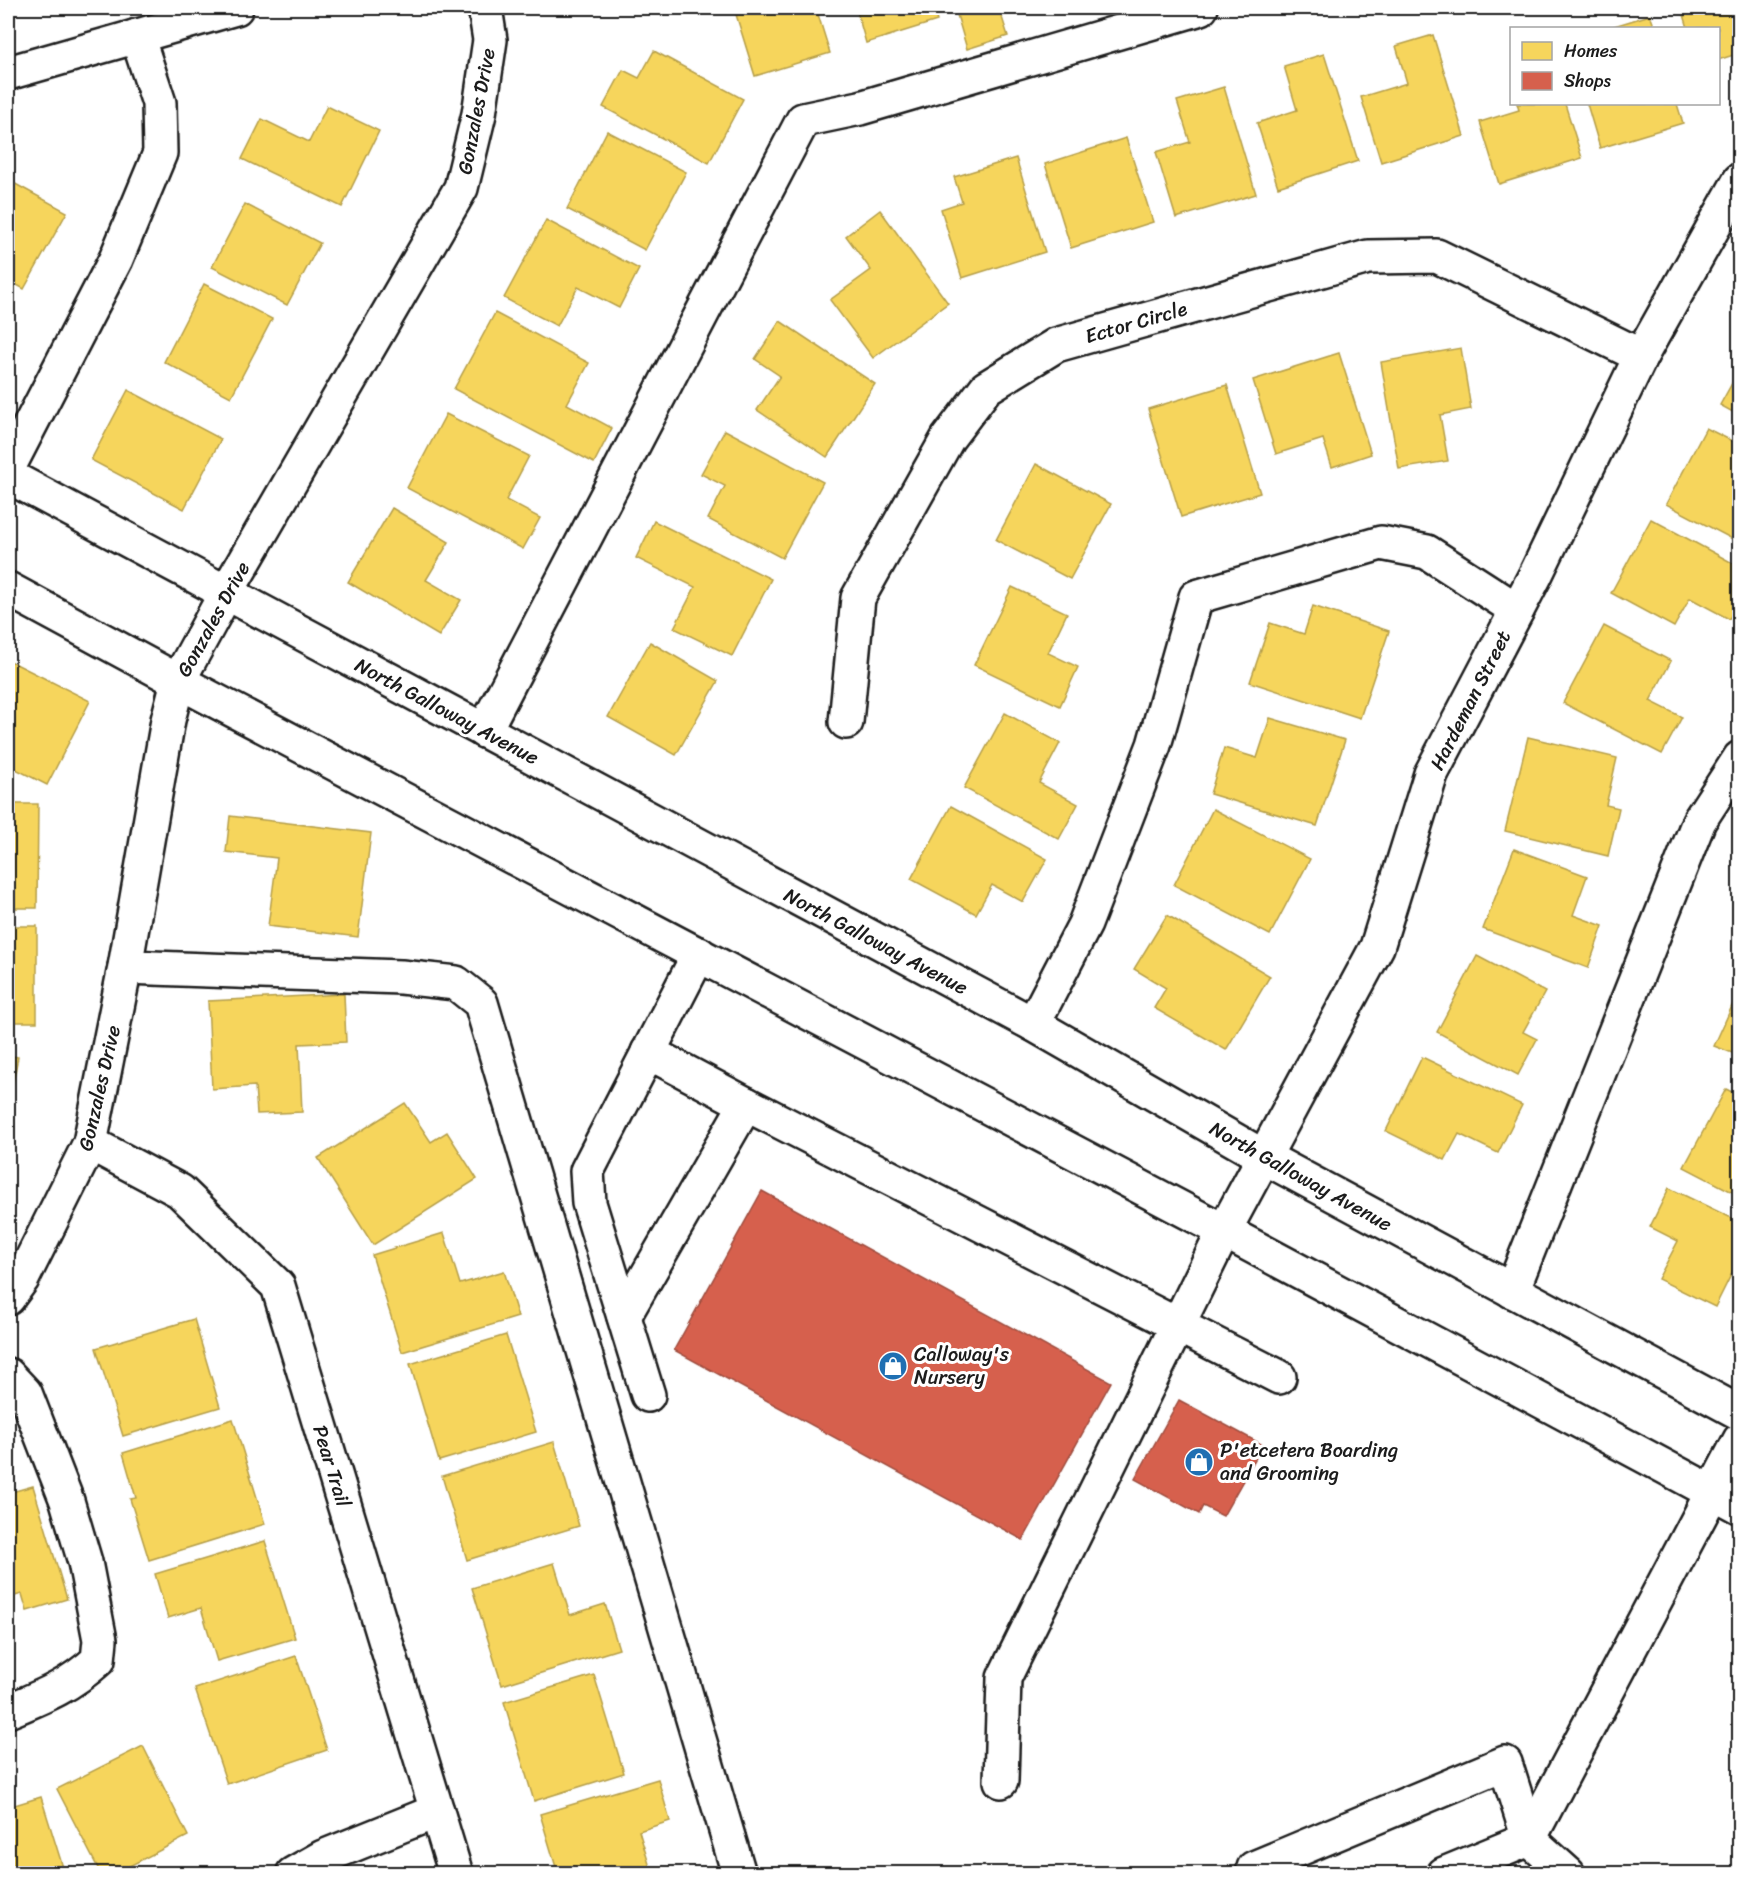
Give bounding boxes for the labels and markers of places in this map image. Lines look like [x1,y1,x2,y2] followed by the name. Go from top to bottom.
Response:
[914,1337,1010,1395] place label: Calloway's Nursery
[877,1350,909,1382] shop icon: Calloway's Nursery
[1220,1433,1398,1491] place label: P'etcetera Boarding and Grooming
[1183,1446,1215,1478] shop icon: P'etcetera Boarding and Grooming

